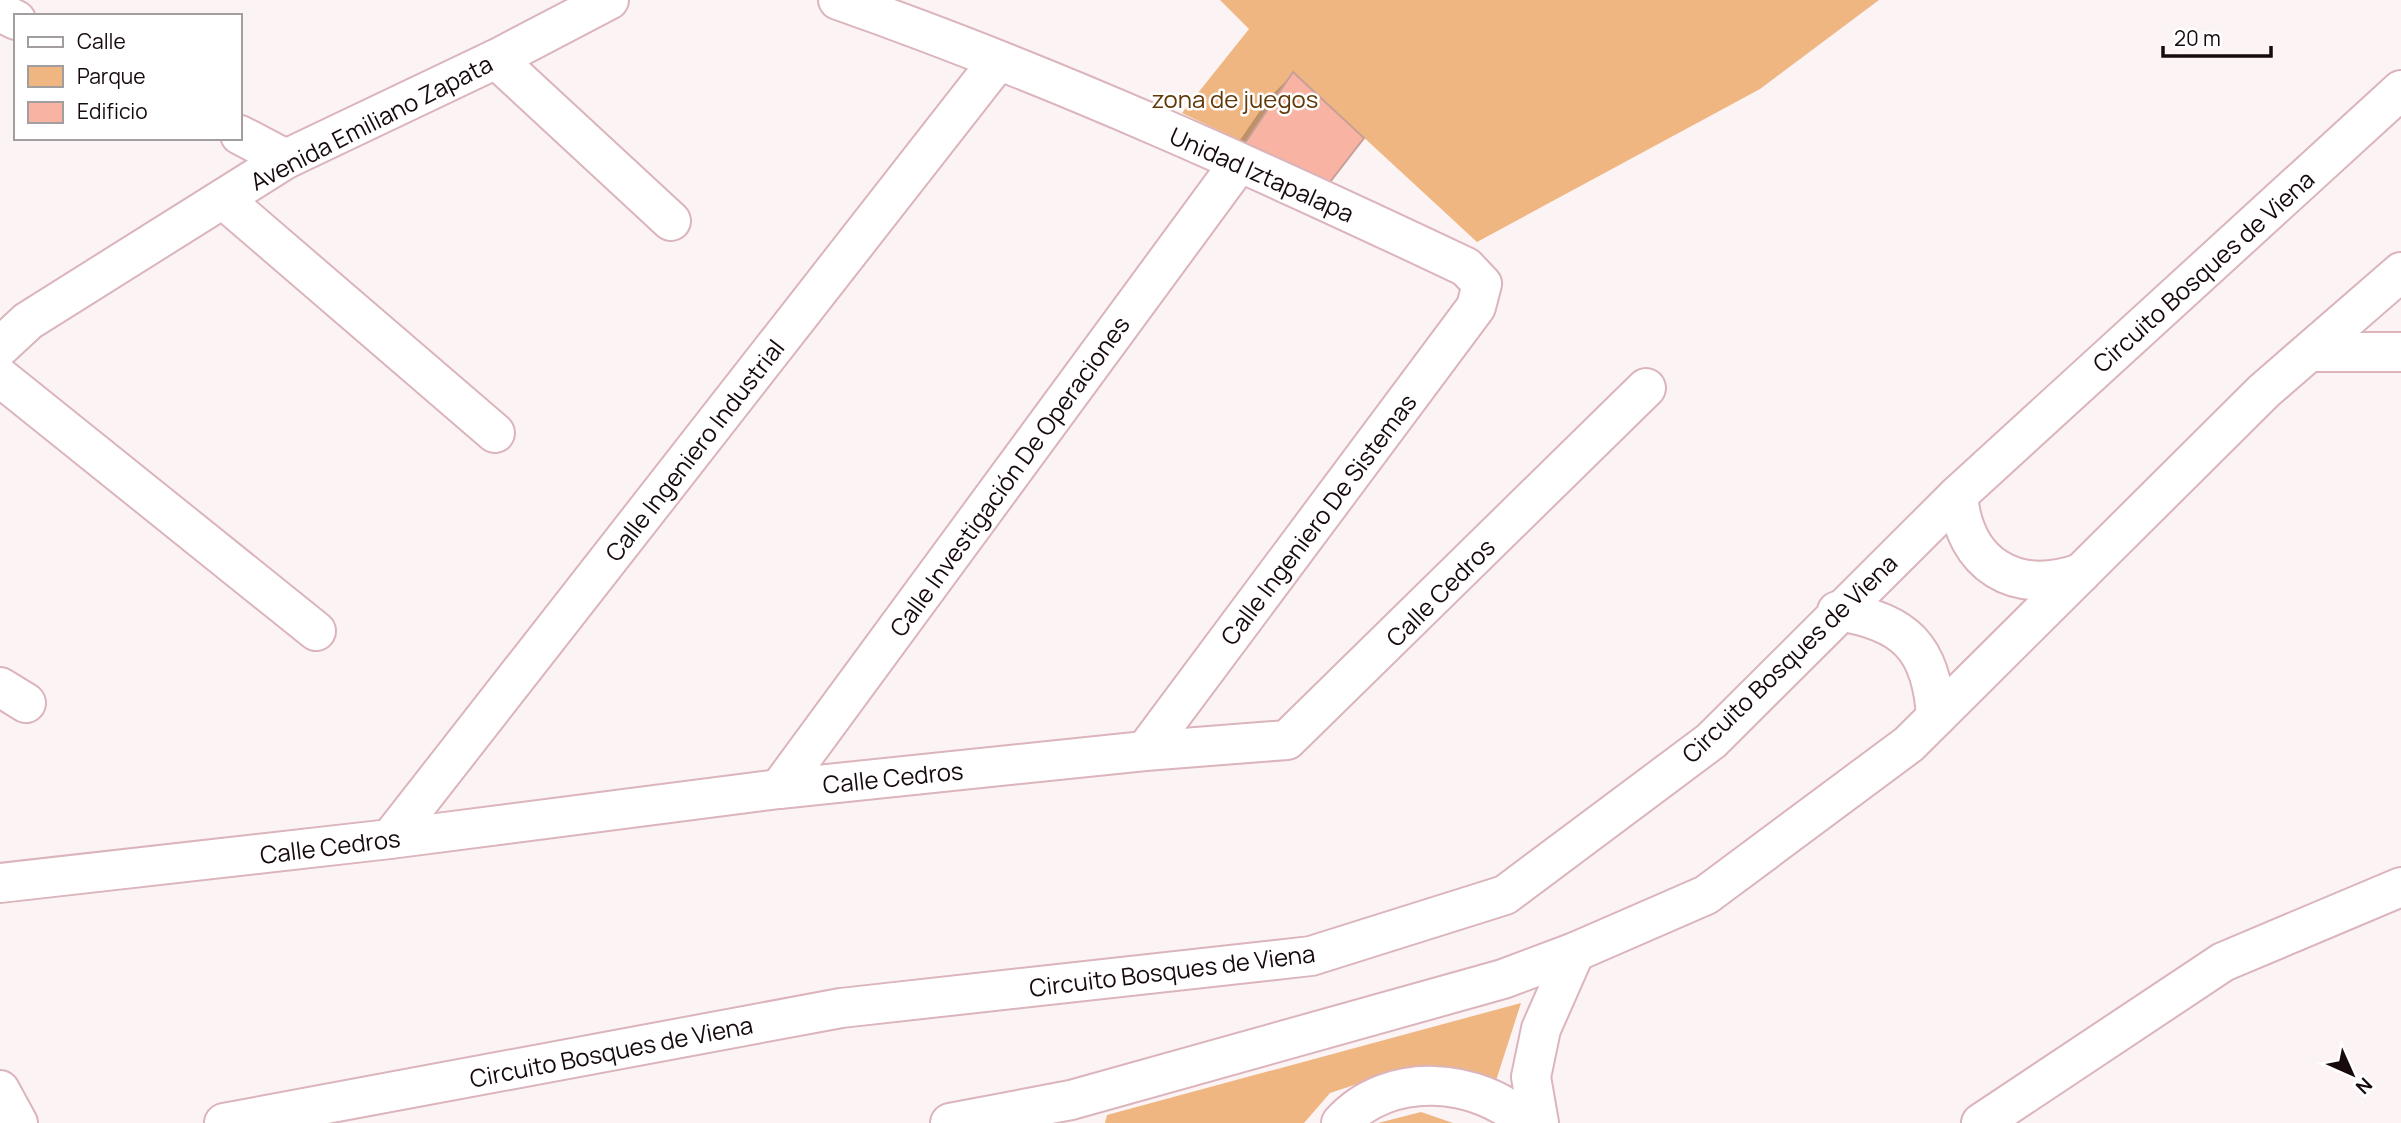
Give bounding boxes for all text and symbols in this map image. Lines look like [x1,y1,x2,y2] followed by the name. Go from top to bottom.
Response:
[14,14,242,140] legend
[2163,14,2272,58] scale bar
[2174,24,2221,52] text: 20 m
[77,27,126,55] text: Calle
[244,47,498,197] street label: Avenida Emiliano Zapata
[77,62,146,90] text: Parque
[1152,82,1318,115] park label: zona de juegos
[77,97,148,125] text: Edificio
[1165,119,1359,229] street label: Unidad Iztapalapa
[2085,162,2321,380] street label: Circuito Bosques de Viena
[881,309,1137,643] street label: Calle Investigación De Operaciones
[597,332,791,568] street label: Calle Ingeniero Industrial
[1213,387,1423,651] street label: Calle Ingeniero De Sistemas
[1378,530,1502,654] street label: Calle Cedros
[1674,546,1904,770] street label: Circuito Bosques de Viena
[821,753,965,801] street label: Calle Cedros
[258,821,402,871] street label: Calle Cedros
[1027,936,1317,1004] street label: Circuito Bosques de Viena
[467,1007,755,1095] street label: Circuito Bosques de Viena
[2317,1039,2387,1109] north arrow
[2350,1072,2378,1100] text: N

